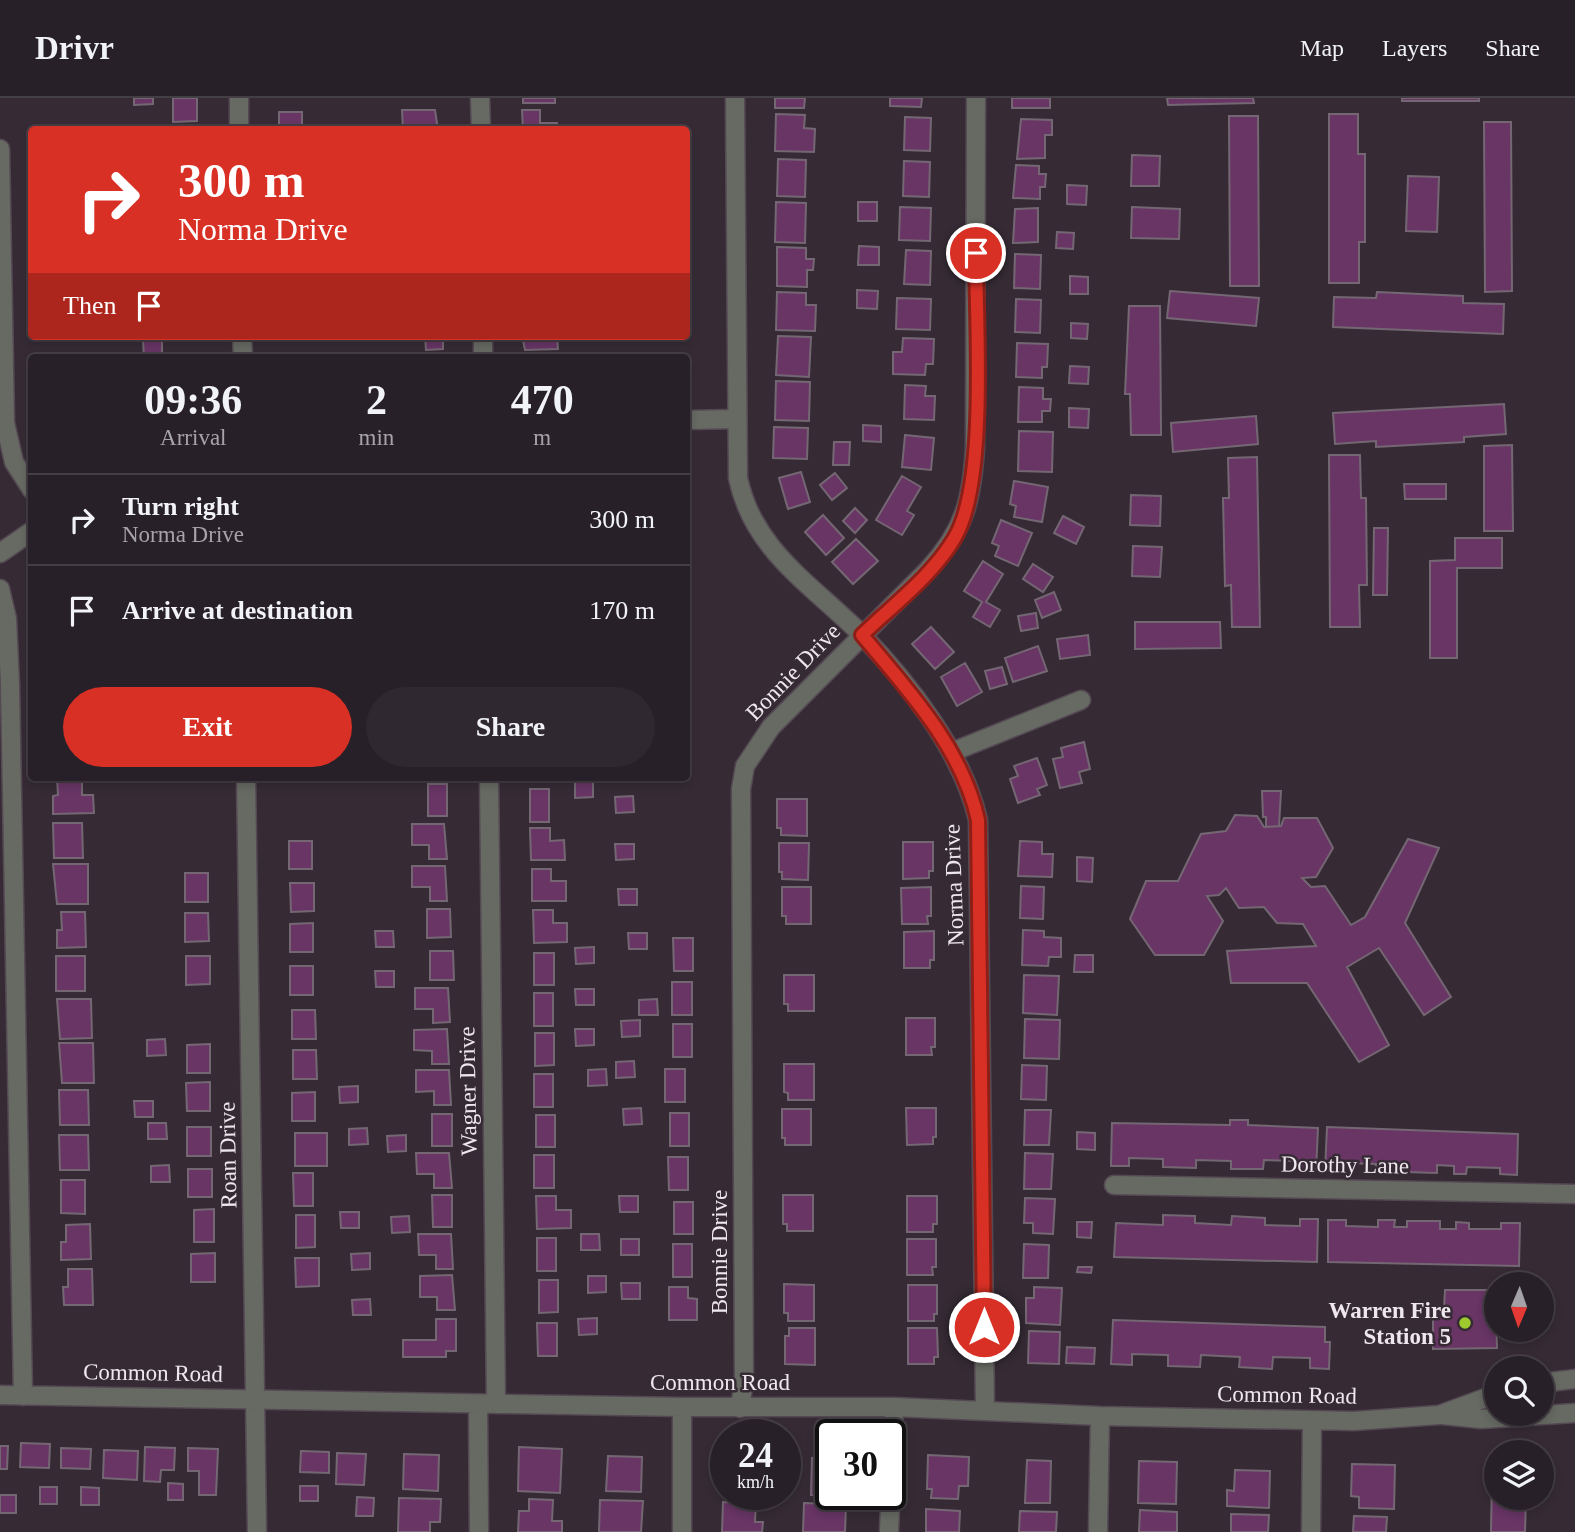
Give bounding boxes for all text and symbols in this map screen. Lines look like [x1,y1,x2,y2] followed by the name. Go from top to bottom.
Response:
[35,30,114,66] text: Drivr
[1300,35,1344,61] text: Map
[1382,35,1447,61] text: Layers
[1485,35,1540,61] text: Share
[178,153,305,208] text: 300 m
[63,154,154,245] icon: right
[178,211,348,247] text: Norma Drive
[946,223,1006,283] pin
[957,234,995,272] icon: arrive
[130,287,168,325] icon: arrive
[63,291,116,320] text: Then
[144,377,242,423] text: 09:36
[366,377,387,423] text: 2
[511,377,574,423] text: 470
[160,425,227,450] text: Arrival
[359,425,394,450] text: min
[533,425,551,450] text: m
[122,492,239,521] text: Turn right
[63,501,101,539] icon: right
[589,505,655,534] text: 300 m
[122,522,244,547] text: Norma Drive
[63,592,101,630] icon: arrive
[122,596,353,625] text: Arrive at destination
[589,596,655,625] text: 170 m
[741,619,845,725] street label: Bonnie Drive
[63,687,352,767] button: Exit
[366,687,655,767] button: Share
[939,824,969,946] street label: Norma Drive
[454,1026,482,1156] street label: Wagner Drive
[215,1101,241,1209] street label: Roan Drive
[1281,1151,1409,1179] street label: Dorothy Lane
[707,1190,732,1314] street label: Bonnie Drive
[1484,1272,1554,1342] north arrow
[1484,1272,1554,1510] map controls
[947,1290,1021,1364] position arrow
[1329,1298,1451,1349] place label: Warren Fire Station 5
[1457,1315,1473,1331] marker: Warren Fire Station 5
[1484,1356,1554,1426] button: search
[83,1359,224,1387] street label: Common Road
[650,1370,790,1395] street label: Common Road
[1217,1381,1358,1409] street label: Common Road
[815,1419,906,1510] speed limit sign: 30
[738,1436,773,1475] text: 24
[1484,1440,1554,1510] button: layers
[737,1472,774,1492] text: km/h

